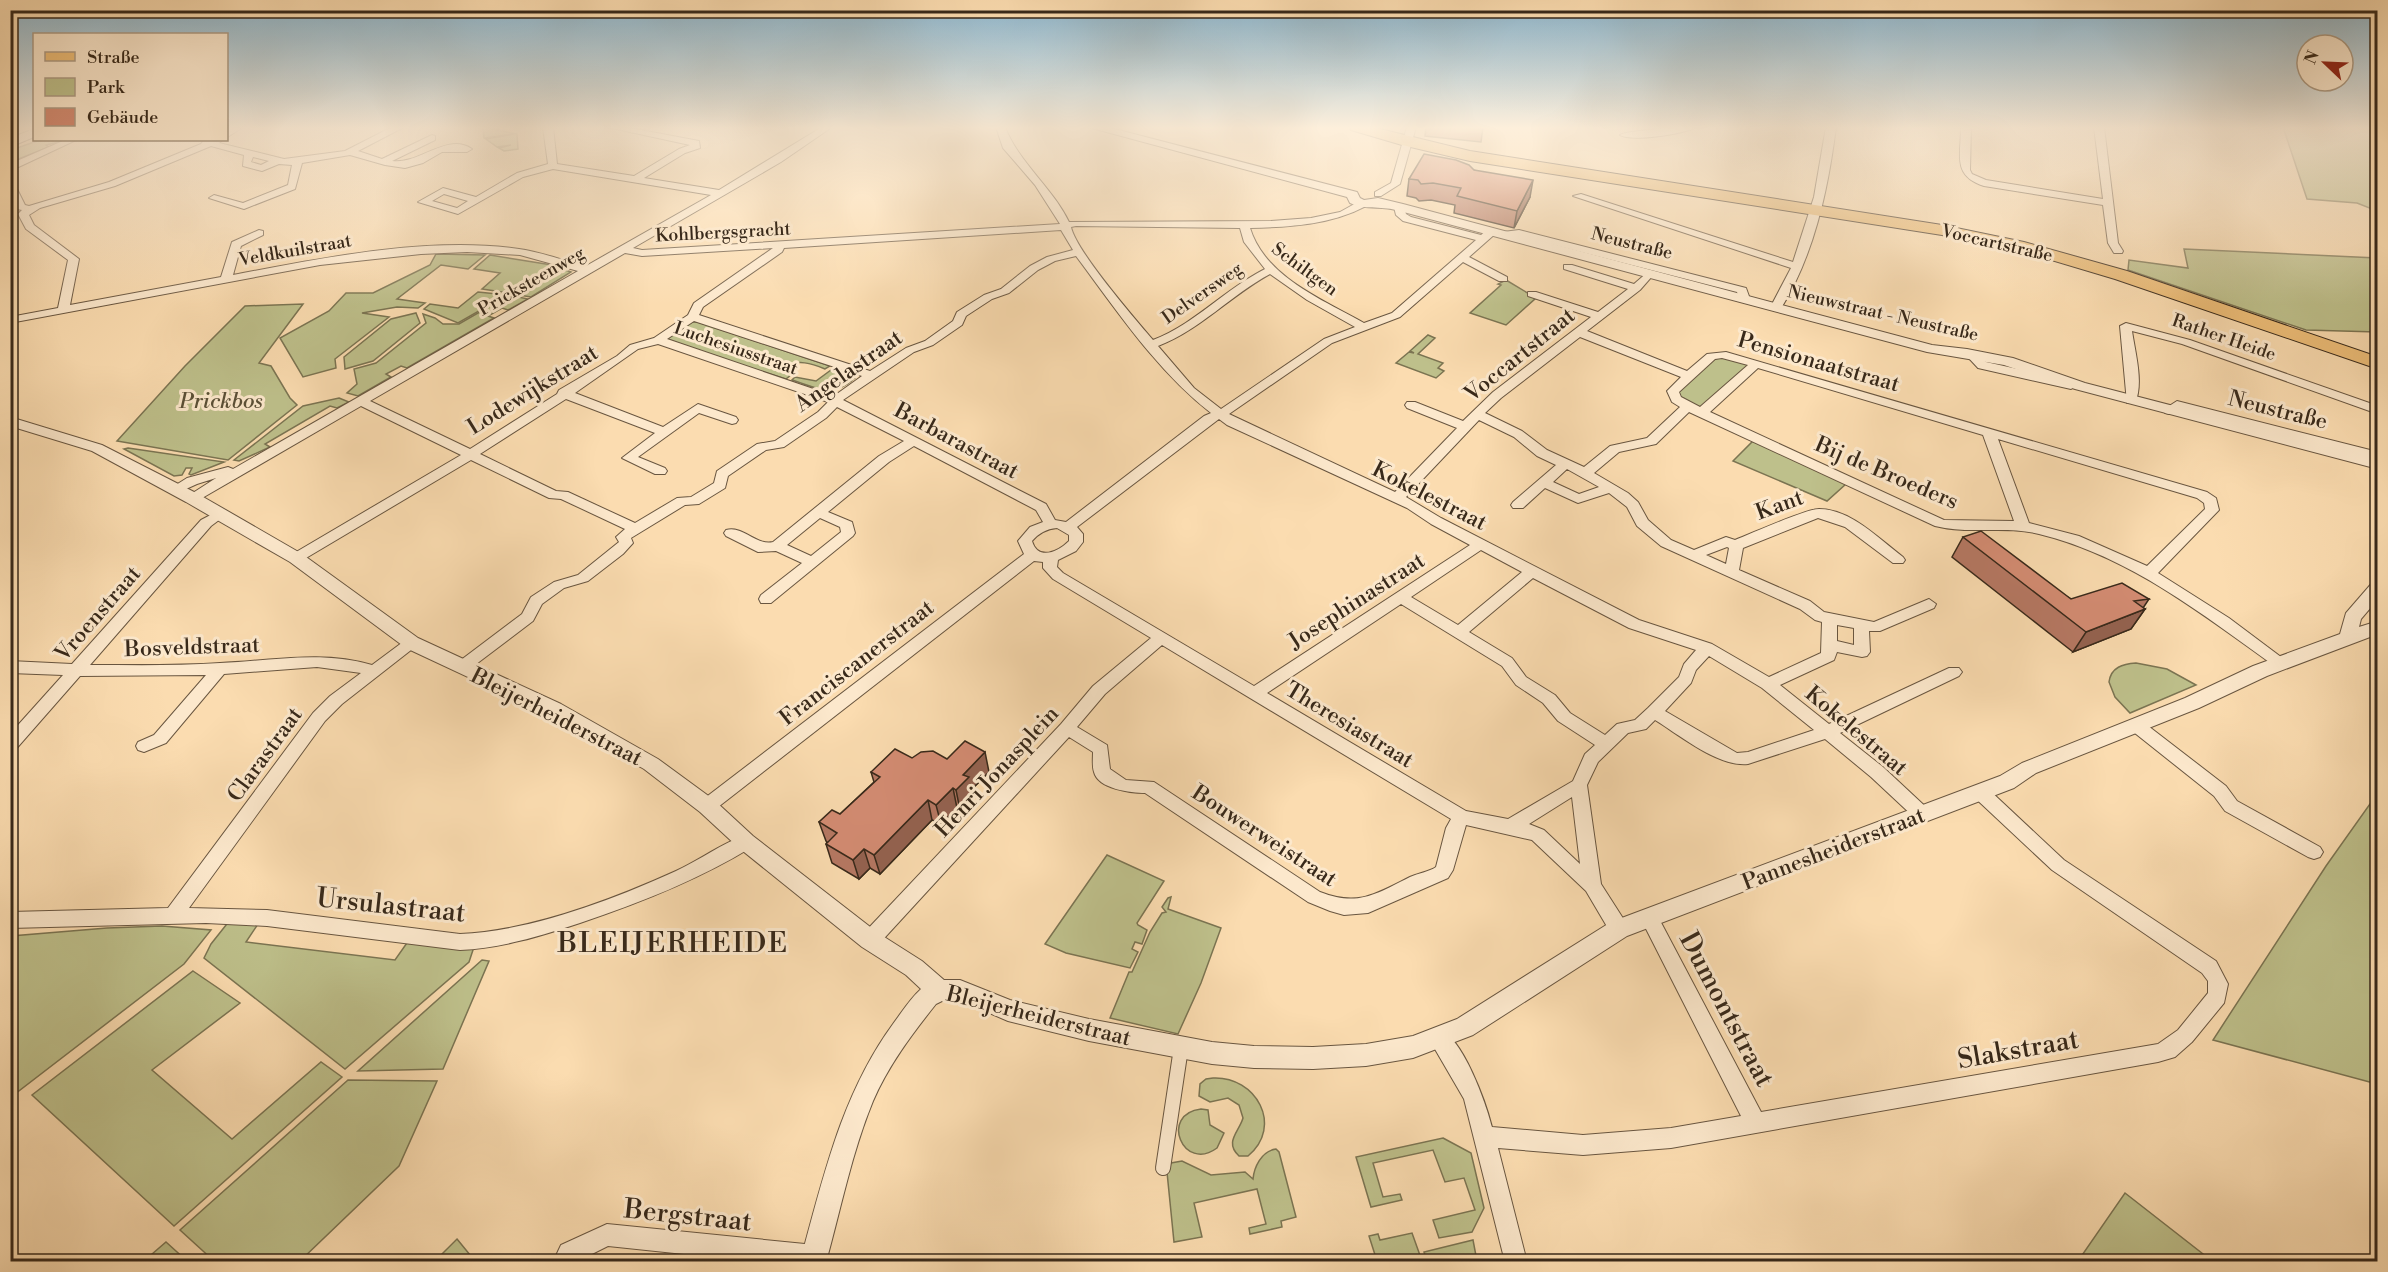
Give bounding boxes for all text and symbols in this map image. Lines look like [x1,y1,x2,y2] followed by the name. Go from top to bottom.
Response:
[33,33,228,141] legend
[2295,33,2355,93] north arrow
[87,46,140,69] text: Straße
[2300,47,2324,67] text: N
[87,76,126,99] text: Park
[87,106,158,129] text: Gebäude
[655,217,792,248] street label: Kohlbergsgracht
[1938,219,2055,267] street label: Voccartstraße
[1589,222,1675,265] street label: Neustraße
[236,229,354,272] street label: Veldkuilstraat
[1267,238,1343,301] street label: Schiltgen
[474,241,589,321] street label: Pricksteenweg
[1158,257,1248,330] street label: Delversweg
[1785,280,1981,347] street label: Nieuwstraat - Neustraße
[1458,302,1581,409] street label: Voccartstraat
[2169,309,2279,366] street label: Rather Heide
[671,317,801,381] street label: Luchesiusstraat
[789,324,908,419] street label: Angelastraat
[1734,326,1903,399] street label: Pensionaatstraat
[462,339,603,441] street label: Lodewijkstraat
[2225,385,2330,436] street label: Neustraße
[178,388,263,415] park label: Prickbos
[888,397,1023,486] street label: Barbarastraat
[1810,431,1962,516] street label: Bij de Broeders
[1367,456,1491,537] street label: Kokelestraat
[1752,484,1807,526] street label: Kant
[1283,547,1430,656] street label: Josephinastraat
[49,561,147,668] street label: Vroenstraat
[774,594,940,732] street label: Franciscanerstraat
[123,632,261,663] street label: Bosveldstraat
[465,662,647,772] street label: Bleijerheiderstraat
[1280,676,1418,774] street label: Theresiastraat
[1799,681,1913,782] street label: Kokelestraat
[929,701,1065,843] street label: Henri Jonasplein
[222,702,309,807] street label: Clarastraat
[1186,779,1342,893] street label: Bouwerweistraat
[1738,802,1929,897] street label: Pannesheiderstraat
[315,881,468,931] street label: Ursulastraat
[556,926,789,961] district label: BLEIJERHEIDE
[1671,926,1781,1093] street label: Dumontstraat
[943,980,1134,1052] street label: Bleijerheiderstraat
[1955,1023,2082,1077] street label: Slakstraat
[621,1192,754,1240] street label: Bergstraat

